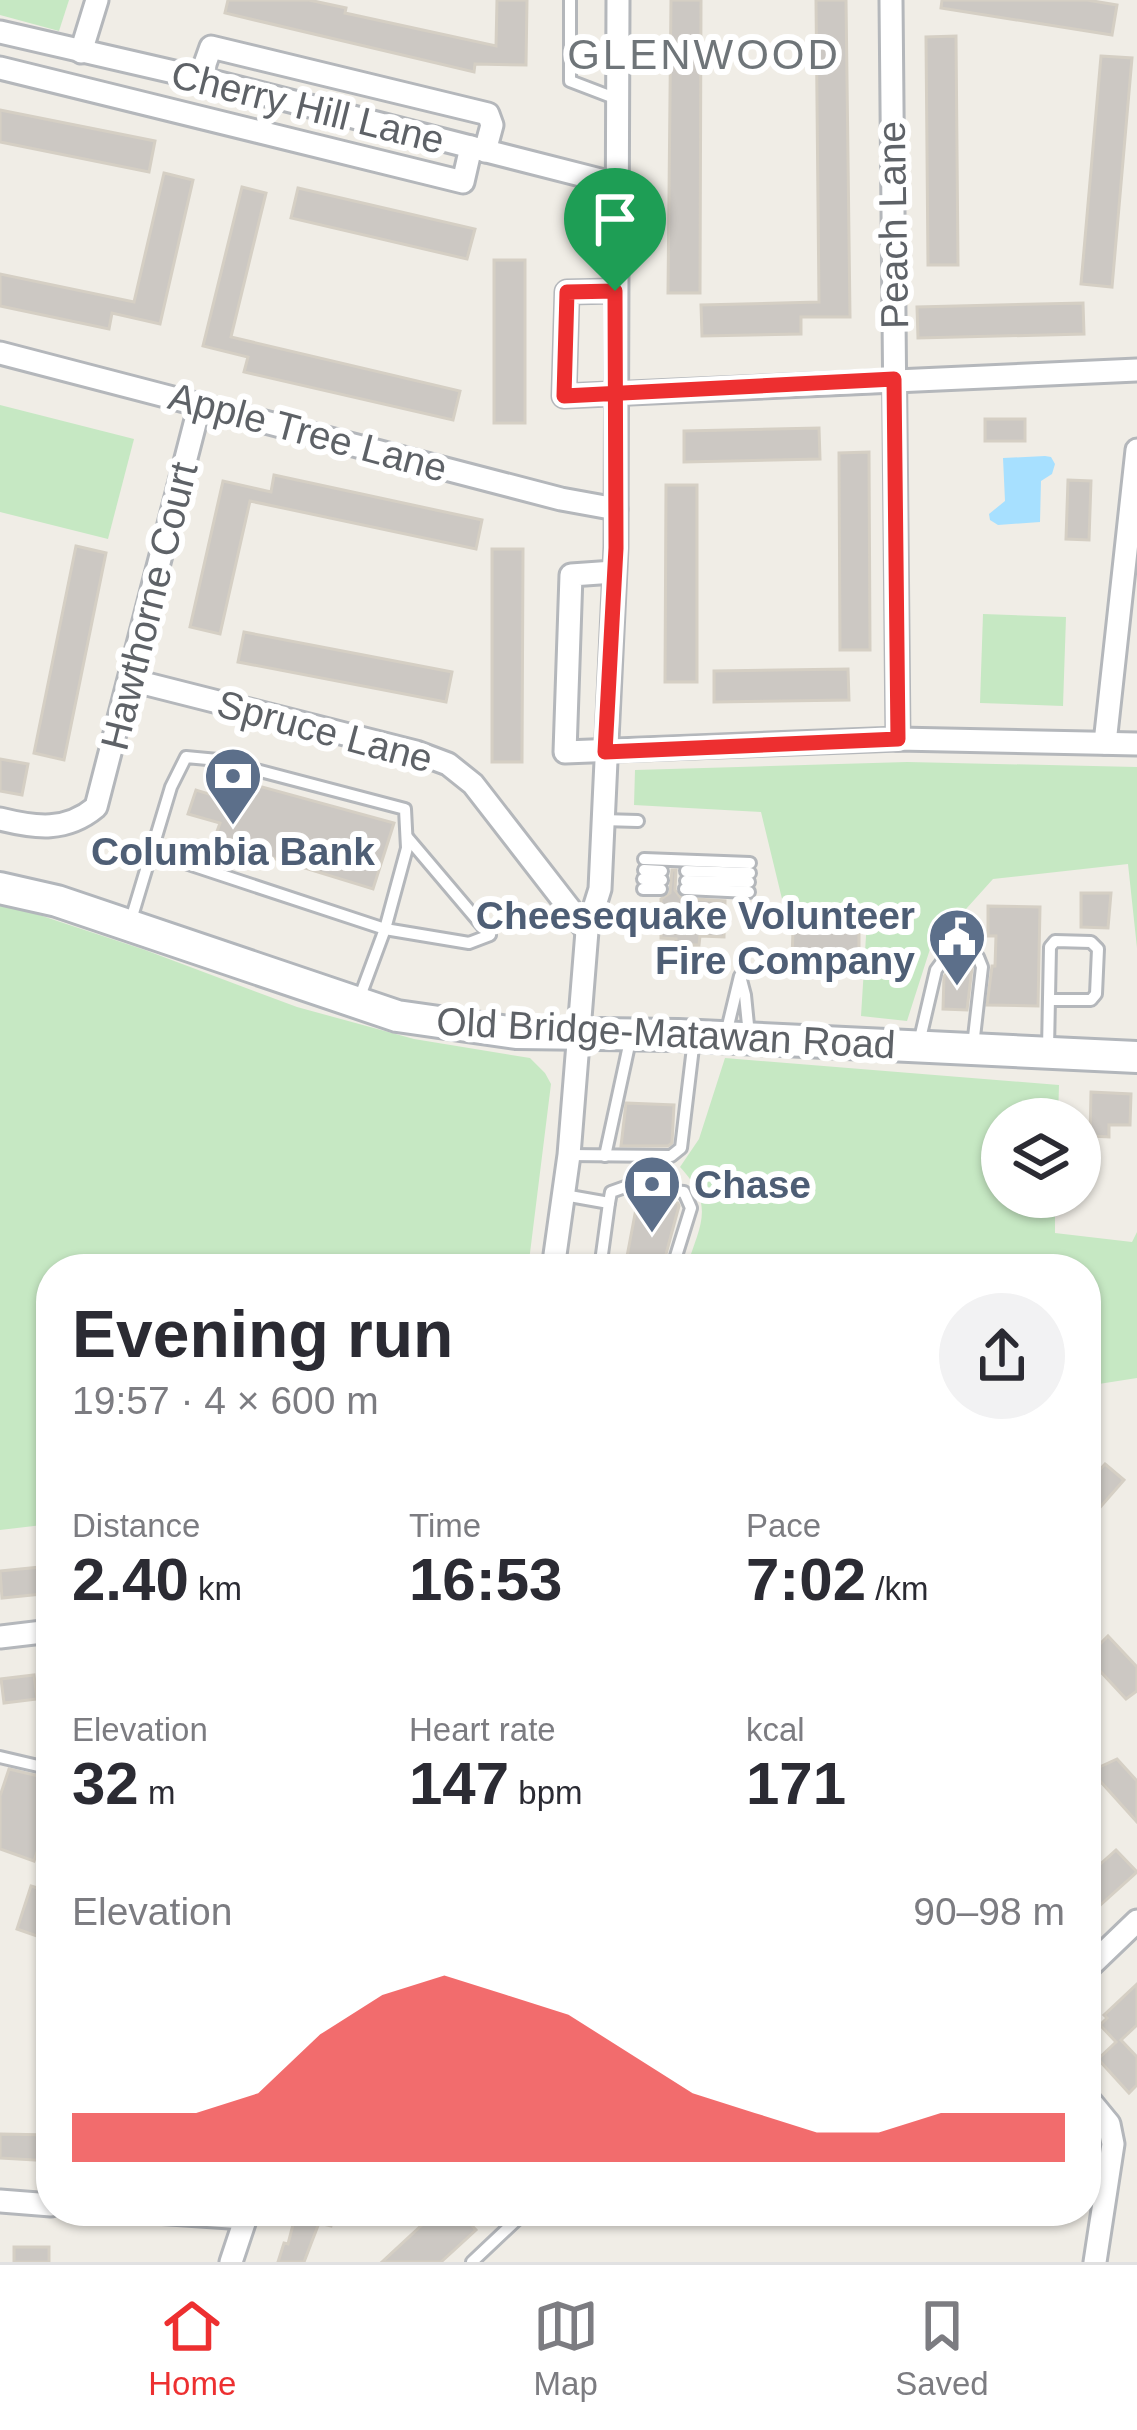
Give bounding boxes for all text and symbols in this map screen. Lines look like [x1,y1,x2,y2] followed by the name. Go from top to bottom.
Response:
[567,31,841,78] district label: GLENWOOD
[167,52,449,162] street label: Cherry Hill Lane
[870,121,916,329] street label: Peach Lane
[564,168,666,291] pin
[582,186,648,252] icon: arrive
[164,374,452,490] street label: Apple Tree Lane
[92,458,206,754] street label: Hawthorne Court
[213,682,437,780] street label: Spruce Lane
[202,745,264,827] bank icon: Columbia Bank
[91,830,375,873] place label: Columbia Bank
[476,894,915,982] place label: Cheesequake Volunteer Fire Company
[926,906,988,988] public building icon: Cheesequake Volunteer Fire Company
[435,1000,897,1066] street label: Old Bridge-Matawan Road
[981,1098,1101,1218] map controls
[981,1098,1101,1218] button: layers
[621,1153,683,1235] bank icon: Chase
[694,1163,811,1206] place label: Chase
[939,1293,1065,1419] button: share
[72,1297,453,1371] text: Evening run
[72,1379,379,1422] text: 19:57 · 4 × 600 m
[72,1507,200,1544] text: Distance
[409,1507,481,1544] text: Time
[746,1507,821,1544] text: Pace
[72,1546,189,1613] text: 2.40
[409,1546,562,1613] text: 16:53
[746,1546,866,1613] text: 7:02
[189,1570,242,1607] text: km
[866,1570,928,1607] text: /km
[72,1711,208,1748] text: Elevation
[409,1711,556,1748] text: Heart rate
[746,1711,805,1748] text: kcal
[72,1750,139,1817] text: 32
[409,1750,509,1817] text: 147
[746,1750,846,1817] text: 171
[139,1774,175,1811] text: m
[509,1774,582,1811] text: bpm
[72,1890,232,1933] text: Elevation
[913,1890,1065,1933] text: 90–98 m
[148,2293,236,2403] tab: Home
[533,2293,599,2403] tab: Map
[895,2293,989,2403] tab: Saved

